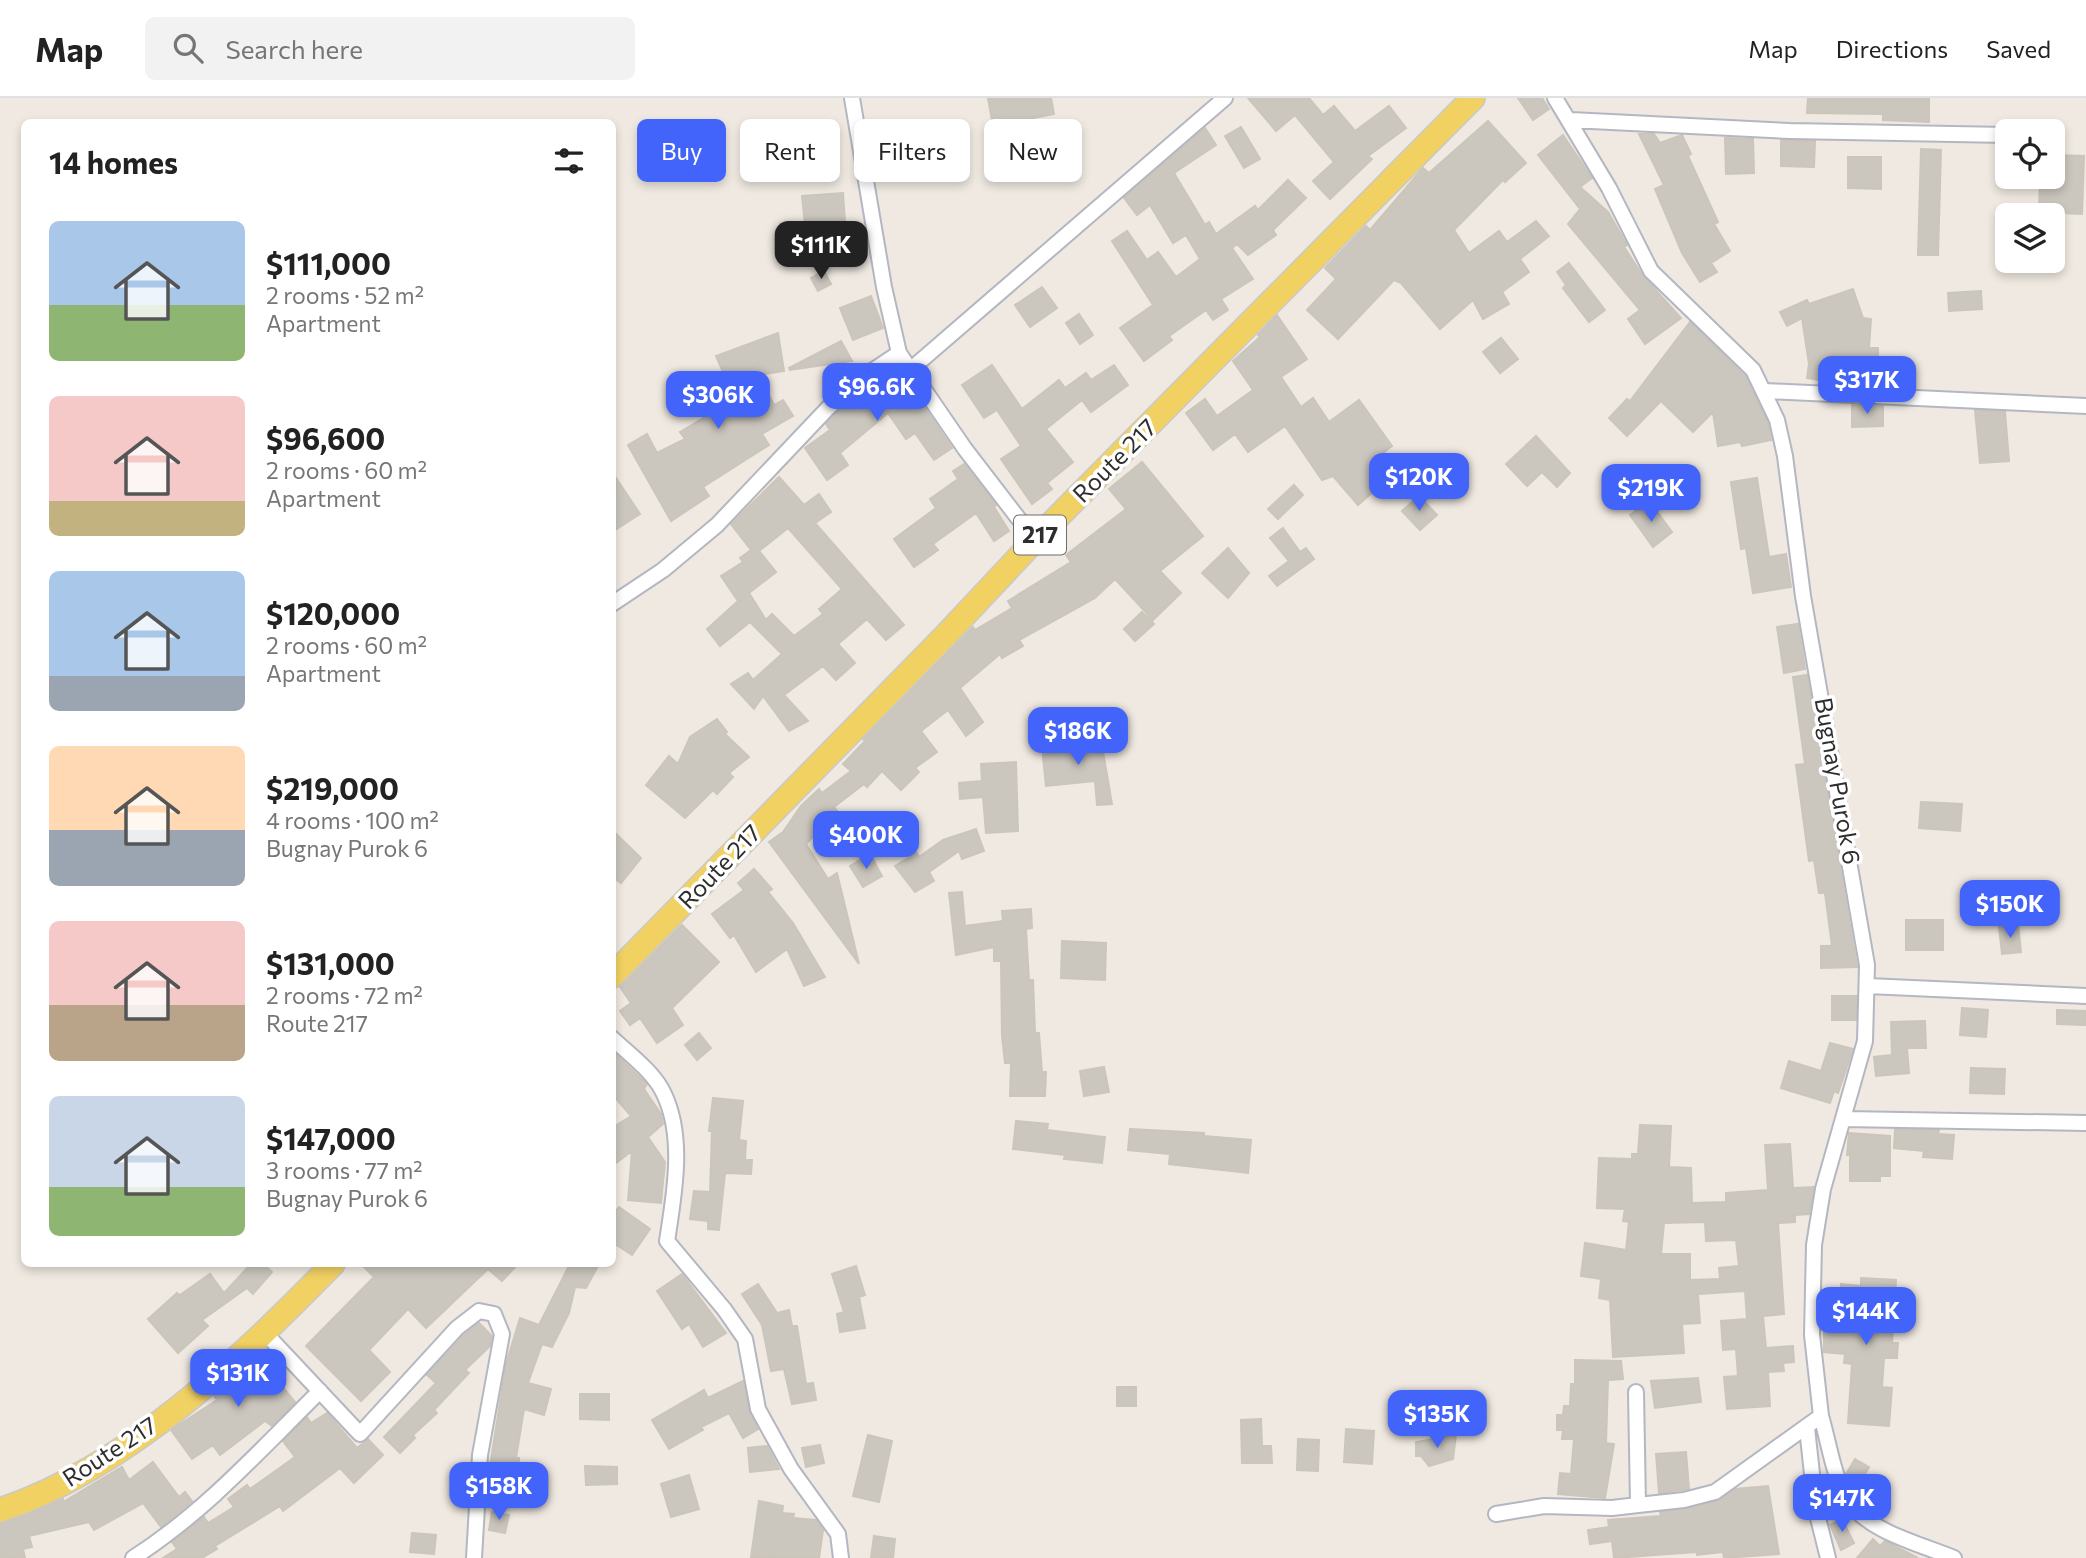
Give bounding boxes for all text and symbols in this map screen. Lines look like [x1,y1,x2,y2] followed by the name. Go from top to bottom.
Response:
[145,17,635,80] search box
[35,28,103,69] text: Map
[169,29,207,67] icon: search
[225,33,363,64] text: Search here
[1748,34,1798,63] text: Map
[1836,34,1948,63] text: Directions
[1986,34,2051,63] text: Saved
[637,119,726,182] chip: Buy
[740,119,840,182] chip: Rent
[854,119,970,182] chip: Filters
[984,119,1082,182] chip: New
[1995,119,2065,273] map controls
[1995,119,2065,189] button: locate
[550,142,588,180] icon: filters
[49,143,178,180] text: 14 homes
[1995,203,2065,273] button: layers
[772,222,870,281] pin: $111K
[791,230,851,258] text: $111K
[266,244,391,281] text: $111,000
[105,249,189,333] icon: home
[266,281,424,309] text: 2 rooms · 52 m²
[266,309,381,337] text: Apartment
[1818,356,1916,416] pin: $317K
[820,364,934,423] pin: $96.6K
[1834,365,1900,393] text: $317K
[669,372,767,431] pin: $306K
[838,372,916,400] text: $96.6K
[682,380,754,408] text: $306K
[1066,412,1162,508] street label: Route 217
[266,419,385,456] text: $96,600
[105,424,189,508] icon: home
[1370,454,1468,513] pin: $120K
[266,456,427,484] text: 2 rooms · 60 m²
[1385,462,1453,490] text: $120K
[1602,464,1700,524] pin: $219K
[1618,473,1684,501] text: $219K
[266,484,381,512] text: Apartment
[1014,516,1066,555] road number: 217
[266,594,400,631] text: $120,000
[105,599,189,683] icon: home
[266,631,427,659] text: 2 rooms · 60 m²
[266,659,381,687] text: Apartment
[1810,695,1867,867] street label: Bugnay Purok 6
[1029,708,1127,767] pin: $186K
[1044,716,1112,744] text: $186K
[266,769,399,806] text: $219,000
[105,774,189,858] icon: home
[266,806,439,834] text: 4 rooms · 100 m²
[817,812,915,871] pin: $400K
[672,818,766,914] street label: Route 217
[829,820,903,848] text: $400K
[266,834,428,862] text: Bugnay Purok 6
[1961,880,2059,940] pin: $150K
[1976,889,2044,917] text: $150K
[266,944,395,981] text: $131,000
[105,949,189,1033] icon: home
[266,981,423,1009] text: 2 rooms · 72 m²
[266,1009,368,1037] text: Route 217
[266,1119,396,1156] text: $147,000
[105,1124,189,1208] icon: home
[266,1156,423,1184] text: 3 rooms · 77 m²
[266,1184,428,1212] text: Bugnay Purok 6
[1817,1288,1915,1347] pin: $144K
[1832,1296,1900,1324] text: $144K
[189,1350,287,1409] pin: $131K
[206,1358,270,1386] text: $131K
[1388,1390,1486,1450] pin: $135K
[1404,1399,1470,1427] text: $135K
[57,1410,162,1492] street label: Route 217
[450,1462,548,1522] pin: $158K
[465,1471,533,1499] text: $158K
[1793,1474,1891,1534] pin: $147K
[1809,1483,1875,1511] text: $147K

